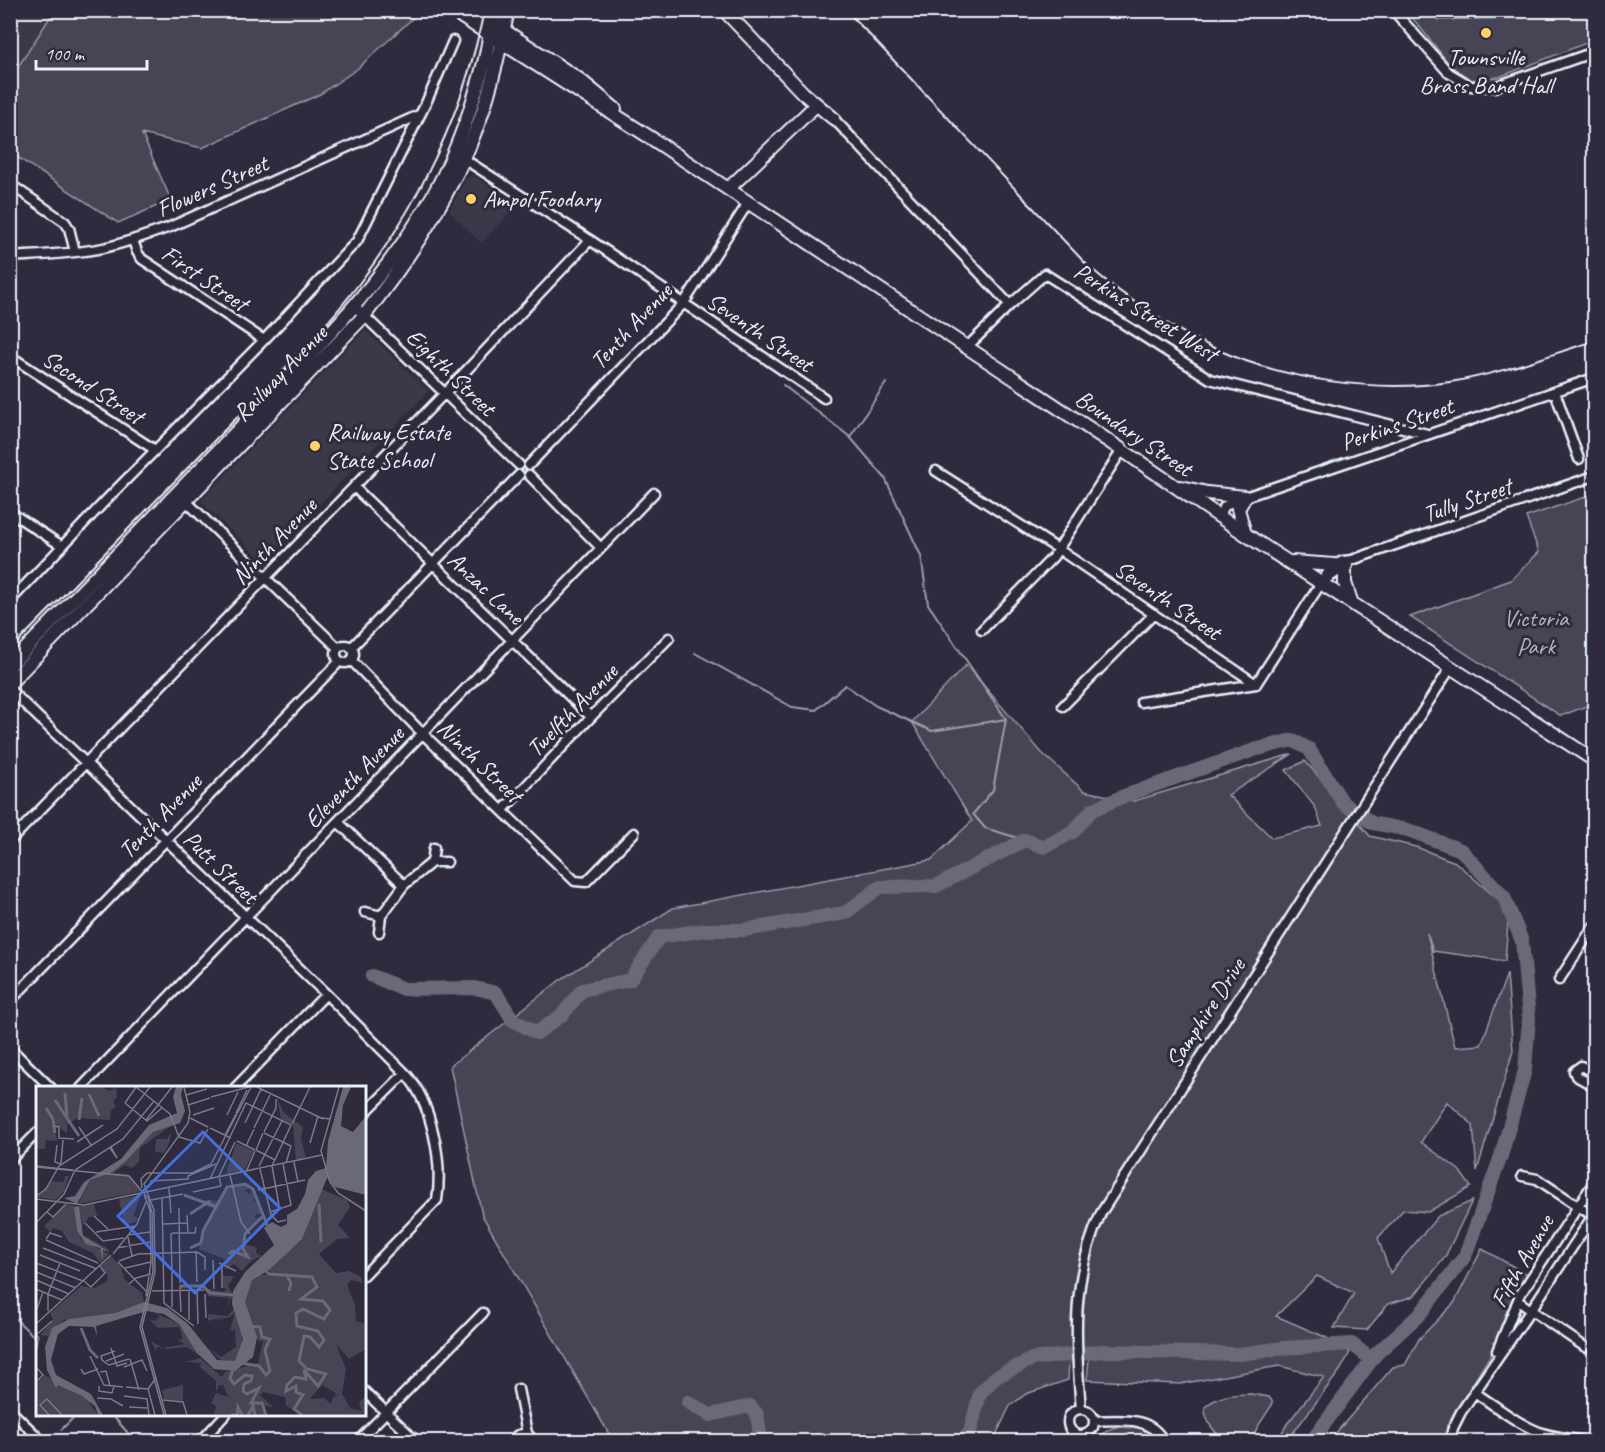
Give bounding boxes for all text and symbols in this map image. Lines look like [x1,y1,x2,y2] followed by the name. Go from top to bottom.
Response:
[1479,26,1493,40] marker: Townsville Brass Band Hall
[36,33,147,71] scale bar
[1419,42,1556,100] place label: Townsville Brass Band Hall
[45,43,86,65] text: 100 m
[152,147,274,224] street label: Flowers Street
[483,184,602,214] place label: Ampol Foodary
[464,192,478,206] marker: Ampol Foodary
[156,238,257,320] street label: First Street
[1069,256,1226,370] street label: Perkins Street West
[583,275,680,375] street label: Tenth Avenue
[701,285,821,380] street label: Seventh Street
[226,317,335,428] street label: Railway Avenue
[400,322,504,424] street label: Eighth Street
[37,343,152,432] street label: Second Street
[1070,383,1200,484] street label: Boundary Street
[1337,390,1459,457] street label: Perkins Street
[327,417,452,475] place label: Railway Estate State School
[308,439,322,453] marker: Railway Estate State School
[1419,470,1518,529] street label: Tully Street
[225,489,325,591] street label: Ninth Avenue
[441,545,532,632] street label: Anzac Lane
[1109,553,1229,648] street label: Seventh Street
[1504,603,1570,661] park label: Victoria Park
[520,655,626,763] street label: Twelfth Avenue
[431,713,531,811] street label: Ninth Street
[298,718,412,835] street label: Eleventh Avenue
[112,765,210,865] street label: Tenth Avenue
[177,824,266,911] street label: Putt Street
[1158,951,1253,1074] street label: Samphire Drive
[36,1086,366,1416] inset map
[1484,1208,1562,1313] street label: Fifth Avenue

